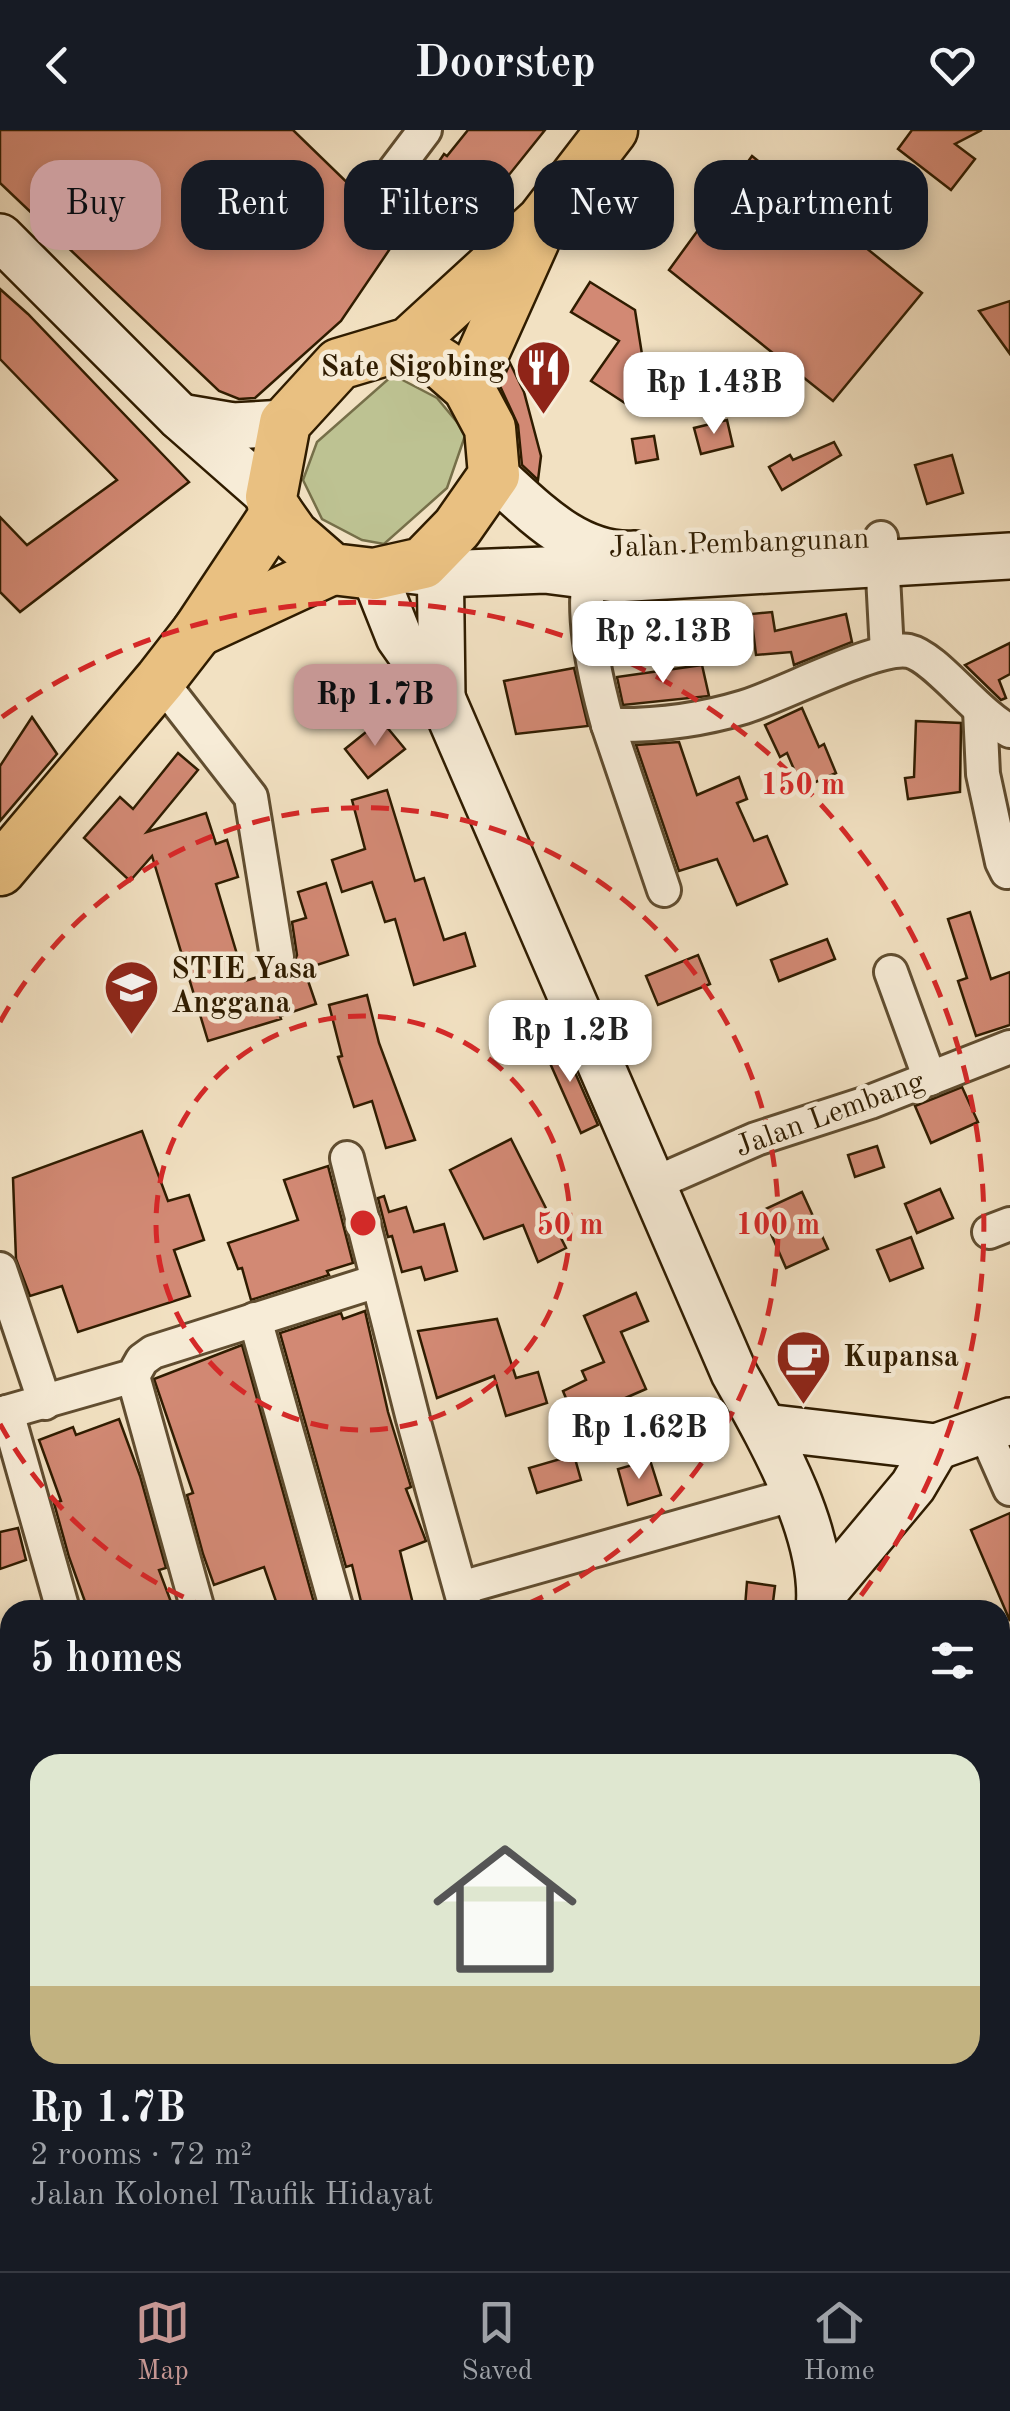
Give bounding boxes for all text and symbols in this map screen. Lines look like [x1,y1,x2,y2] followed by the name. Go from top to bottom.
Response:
[30,38,85,93] icon: back
[925,38,980,93] icon: heart
[414,42,596,87] text: Doorstep
[30,160,161,250] chip: Buy
[181,160,324,250] chip: Rent
[344,160,514,250] chip: Filters
[534,160,674,250] chip: New
[694,160,928,250] chip: Apartment
[514,338,574,417] restaurant icon: Sate Sigobing
[611,352,817,437] pin: Rp 1.43B
[320,353,505,383] place label: Sate Sigobing
[645,368,783,400] text: Rp 1.43B
[608,524,870,564] street label: Jalan Pembangunan
[560,601,766,686] pin: Rp 2.13B
[594,617,732,649] text: Rp 2.13B
[283,664,467,749] pin: Rp 1.7B
[316,680,434,712] text: Rp 1.7B
[761,771,845,801] text: 150 m
[171,955,317,1019] place label: STIE Yasa Anggana
[102,957,162,1036] school or university icon: STIE Yasa Anggana
[478,1000,662,1085] pin: Rp 1.2B
[511,1016,629,1048] text: Rp 1.2B
[731,1067,929,1163] street label: Jalan Lembang
[345,1205,381,1241] centre of rings
[536,1211,604,1241] text: 50 m
[736,1211,820,1241] text: 100 m
[774,1328,834,1407] cafe icon: Kupansa
[843,1343,959,1373] place label: Kupansa
[536,1397,742,1482] pin: Rp 1.62B
[570,1413,708,1445] text: Rp 1.62B
[925,1633,980,1688] icon: filters
[30,1639,182,1681] text: 5 homes
[415,1819,595,1999] icon: home
[30,2089,186,2131] text: Rp 1.7B
[30,2140,252,2172] text: 2 rooms · 72 m²
[30,2180,433,2212] text: Jalan Kolonel Taufik Hidayat
[135,2295,190,2390] tab: Map
[461,2295,533,2390] tab: Saved
[803,2295,875,2390] tab: Home

